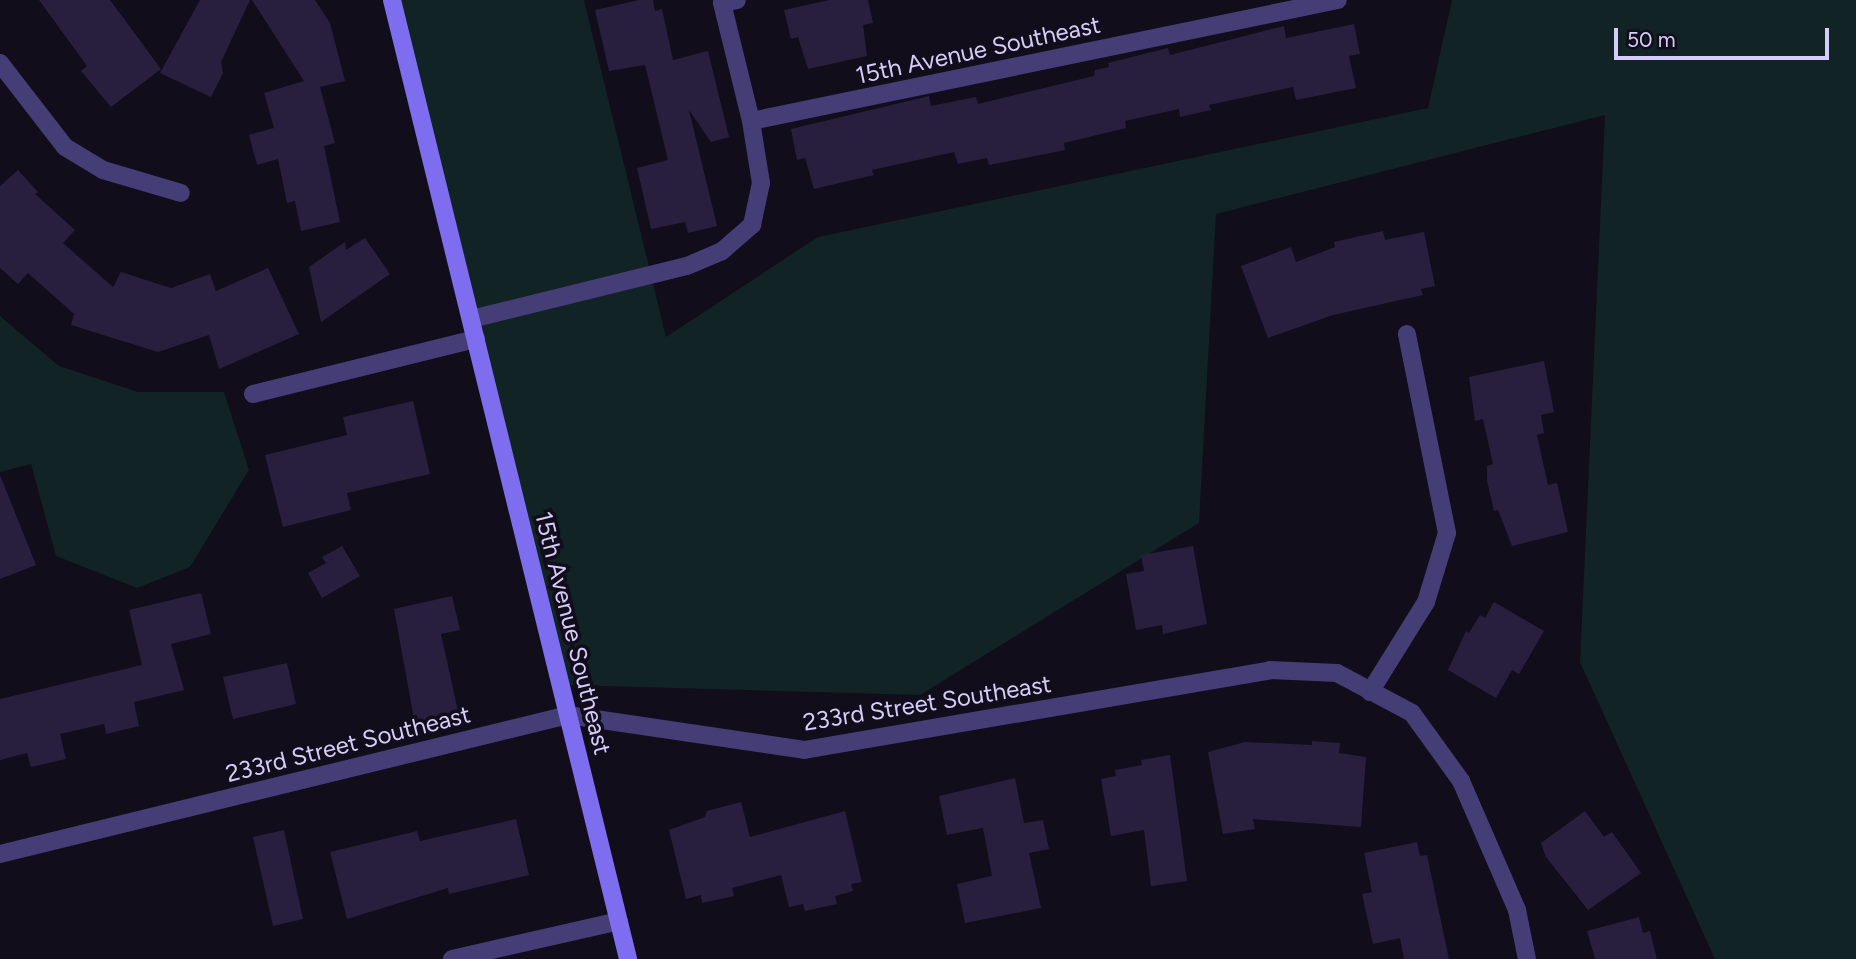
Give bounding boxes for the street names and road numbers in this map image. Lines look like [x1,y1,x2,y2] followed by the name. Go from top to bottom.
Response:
[853,10,1103,90] street label: 15th Avenue Southeast
[529,509,617,757] street label: 15th Avenue Southeast
[801,669,1053,737] street label: 233rd Street Southeast
[223,700,473,788] street label: 233rd Street Southeast

